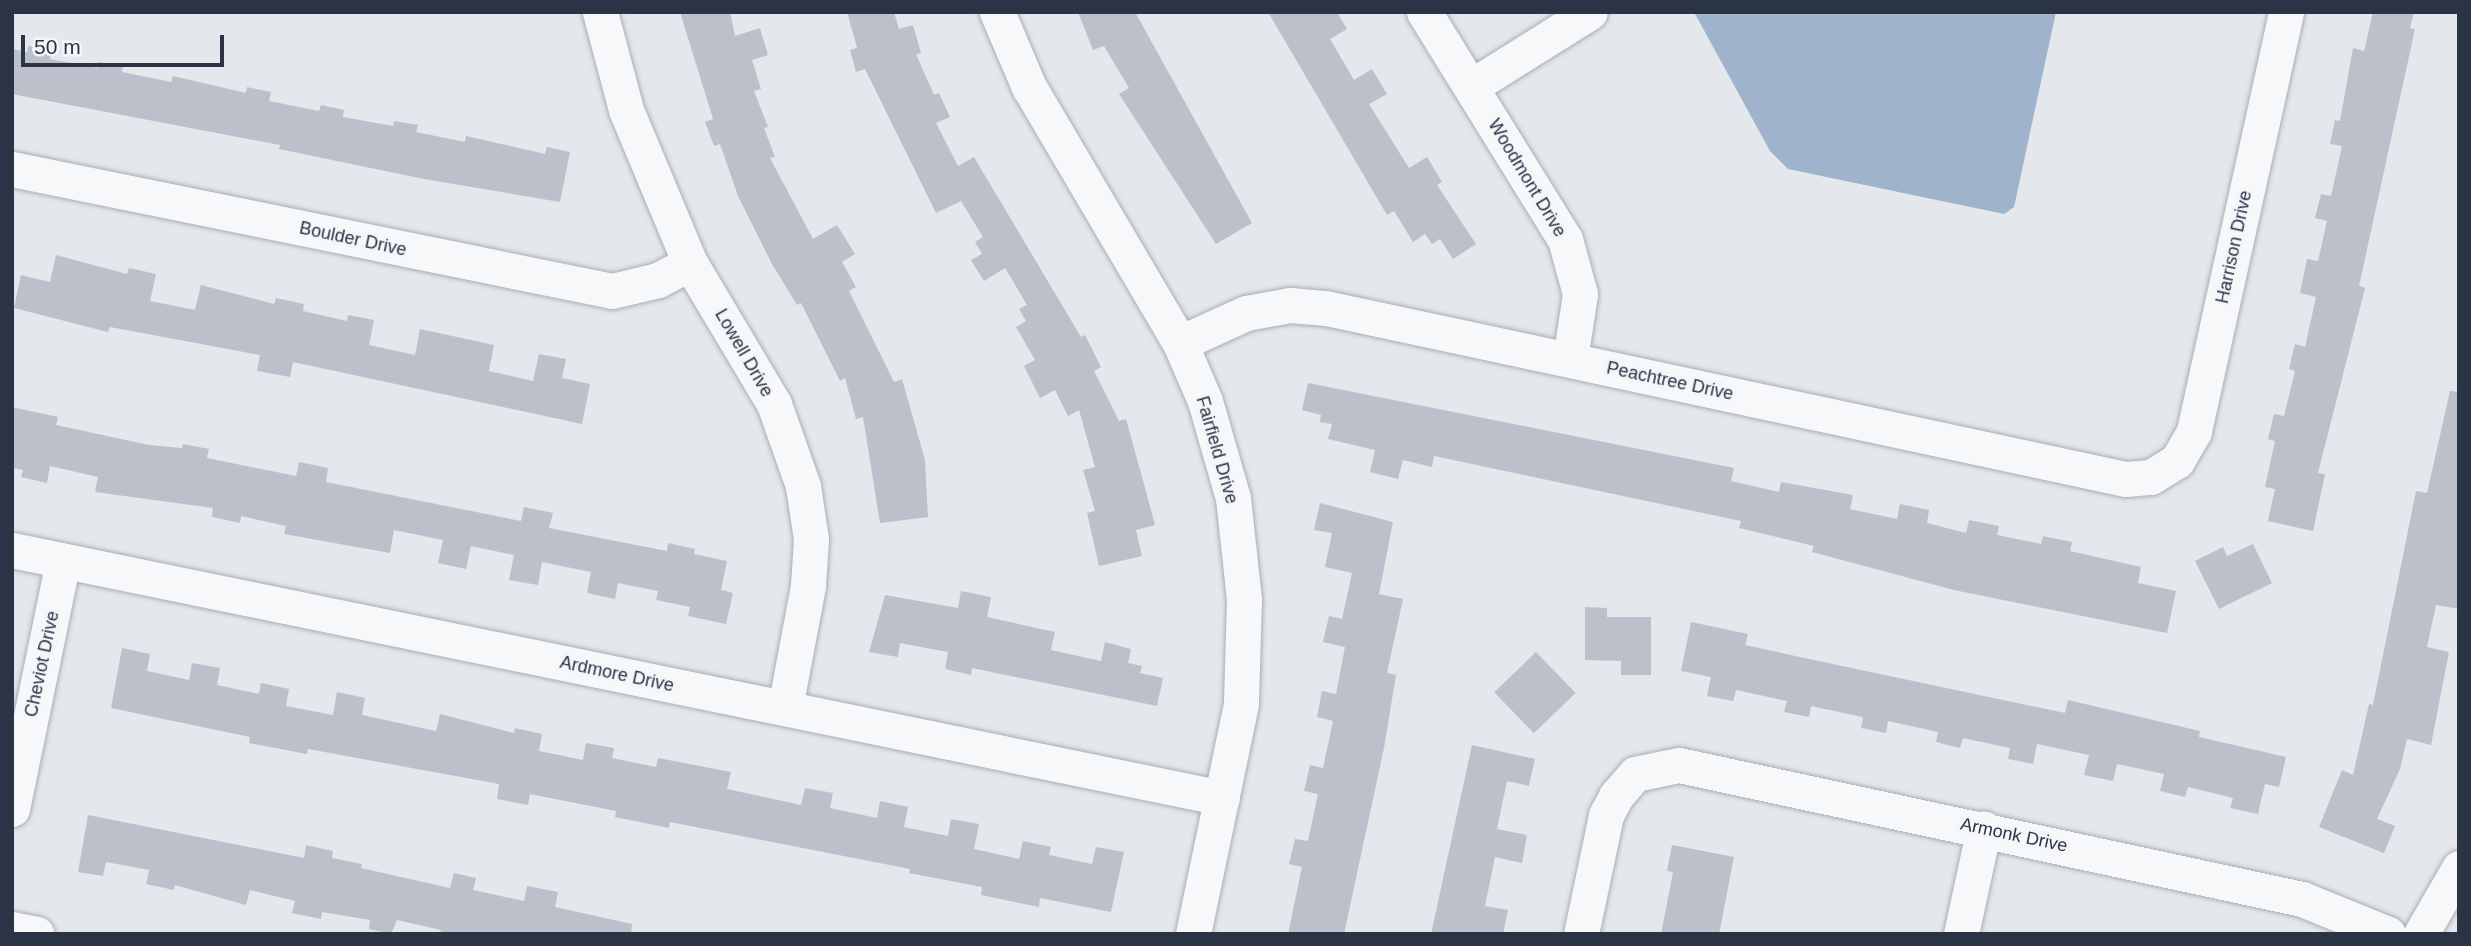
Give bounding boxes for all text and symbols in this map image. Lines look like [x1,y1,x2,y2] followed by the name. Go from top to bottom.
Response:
[24,21,228,65] scale bar
[34,35,81,58] text: 50 m
[1483,115,1571,241] street label: Woodmont Drive
[2211,189,2257,305] street label: Harrison Drive
[297,217,409,261] street label: Boulder Drive
[710,305,778,401] street label: Lowell Drive
[1605,357,1735,405] street label: Peachtree Drive
[1191,394,1243,506] street label: Fairfield Drive
[20,609,64,719] street label: Cheviot Drive
[558,651,676,697] street label: Ardmore Drive
[1958,813,2070,857] street label: Armonk Drive

